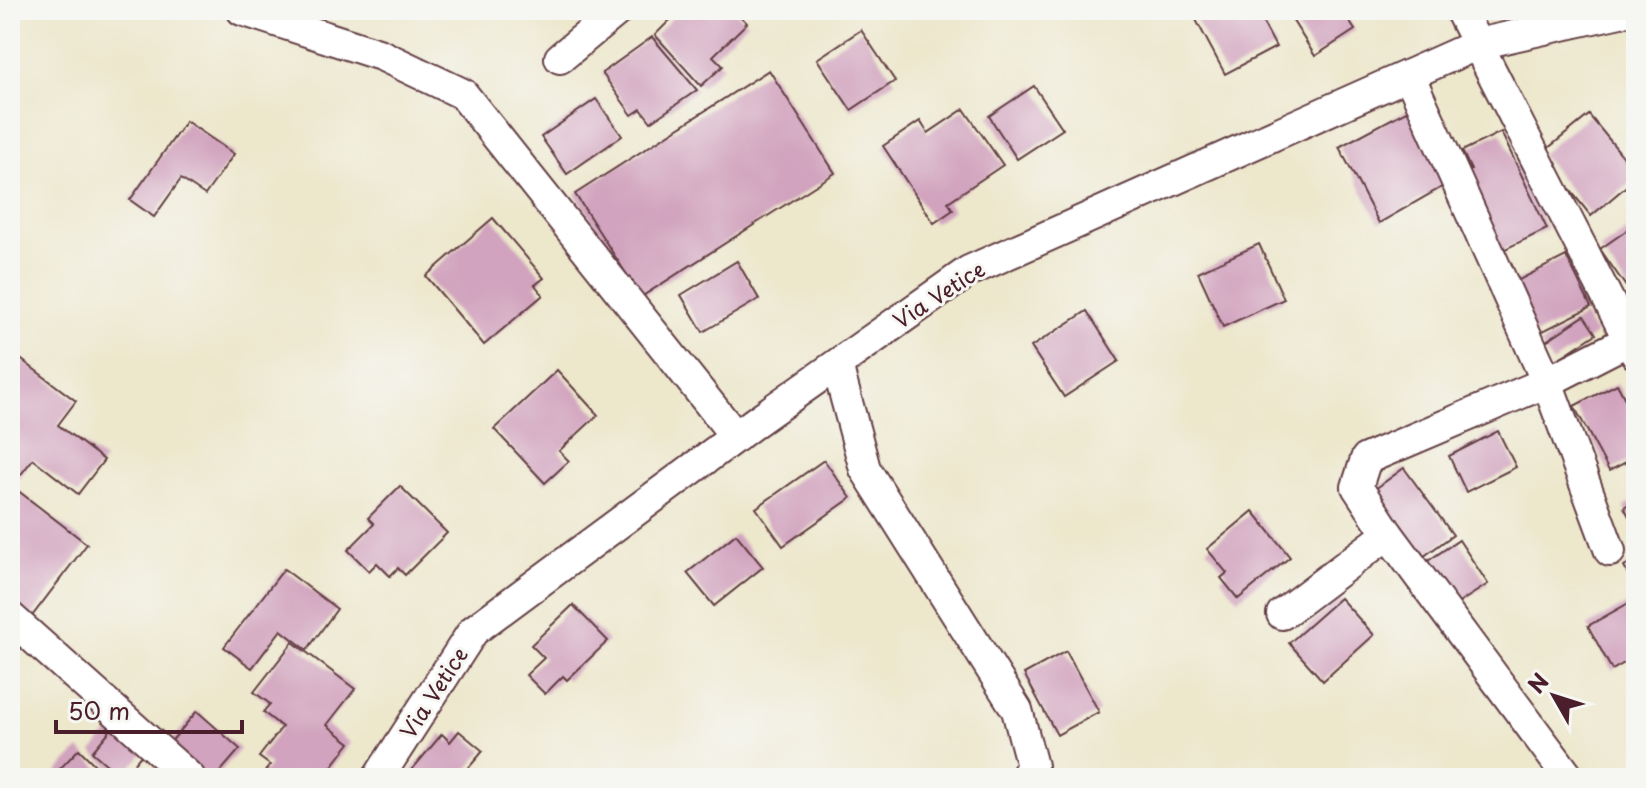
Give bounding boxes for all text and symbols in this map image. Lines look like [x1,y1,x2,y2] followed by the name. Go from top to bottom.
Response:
[886,252,991,336] street label: Via Vetice
[391,640,475,745] street label: Via Vetice
[1514,656,1594,736] north arrow
[1519,665,1556,700] text: N
[56,684,242,734] scale bar
[68,692,130,728] text: 50 m

